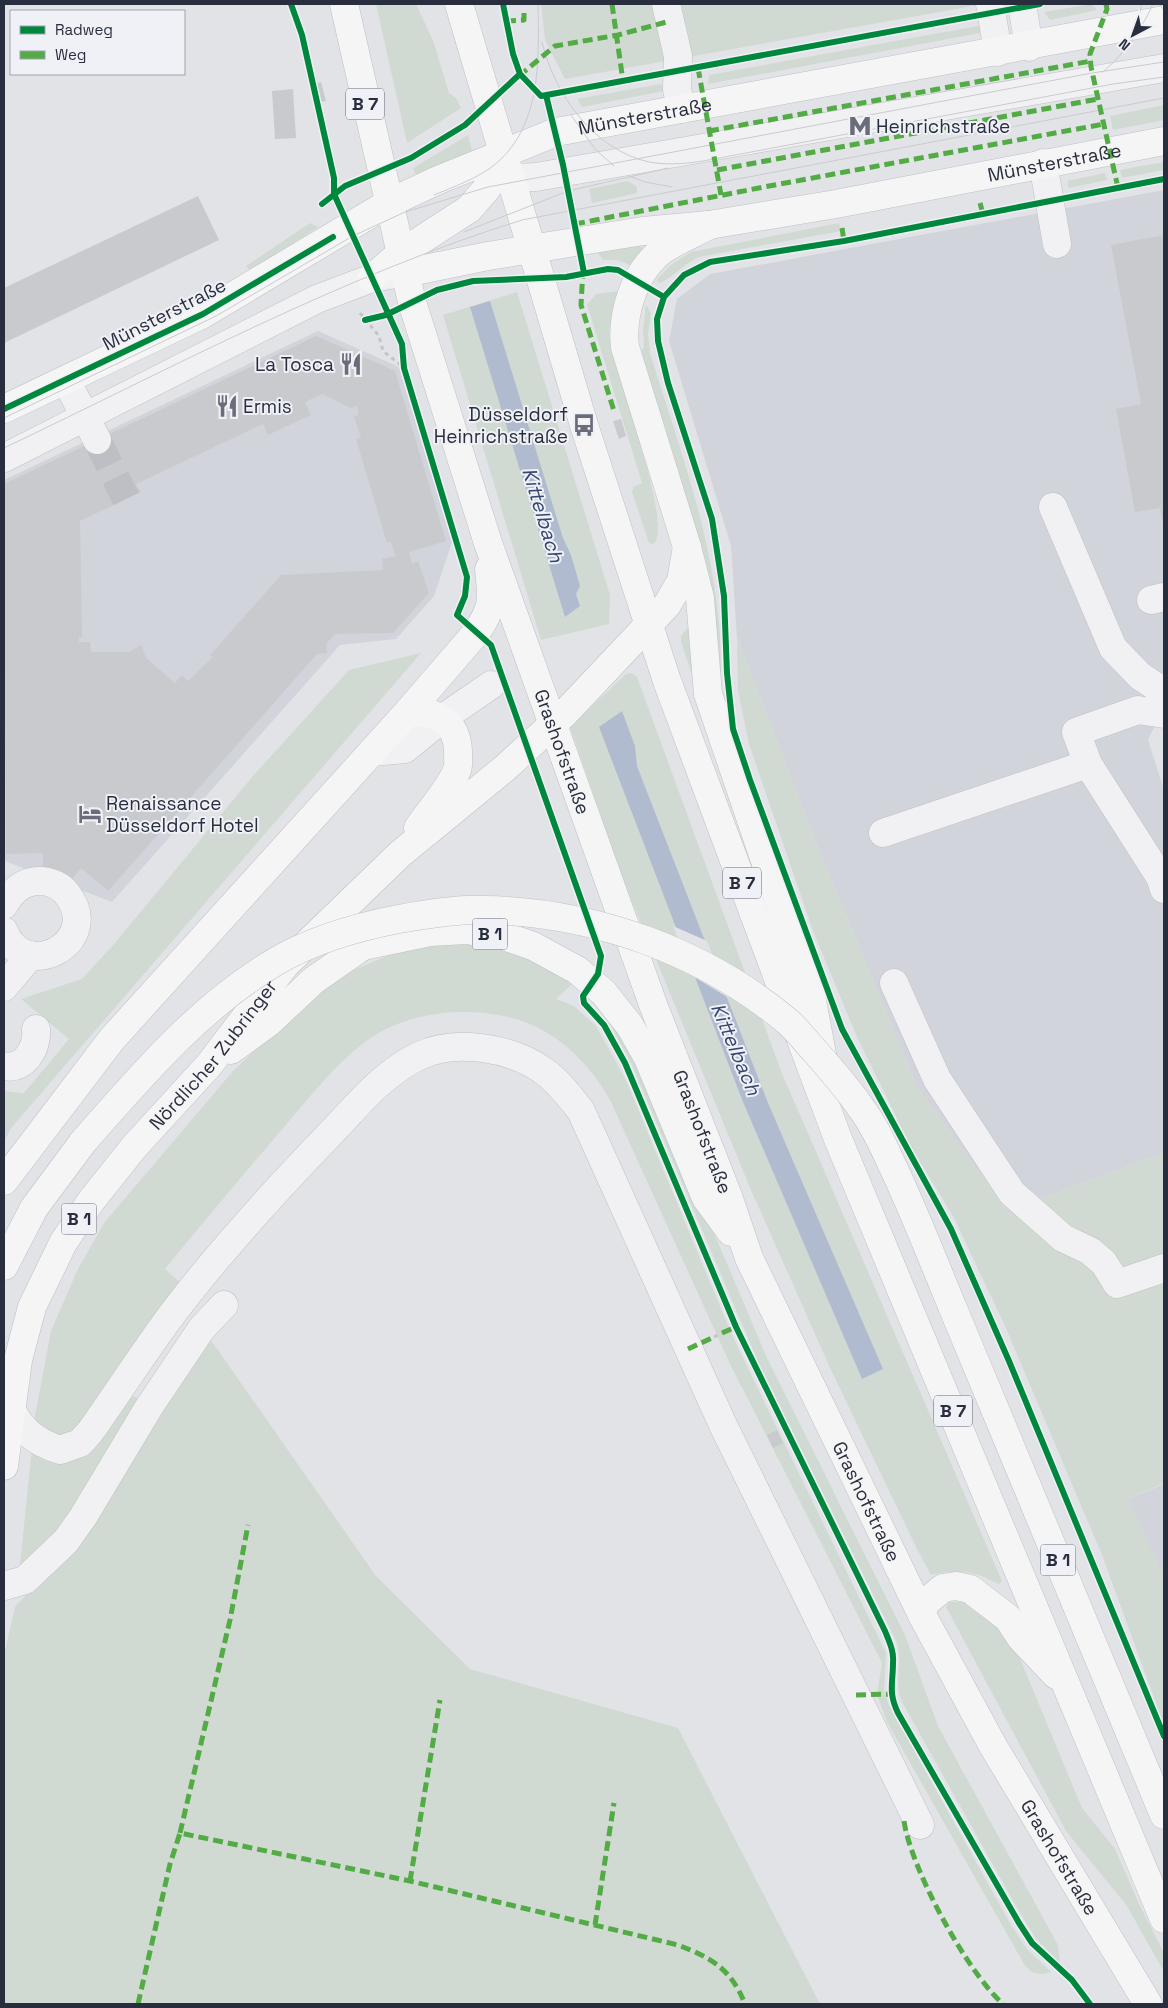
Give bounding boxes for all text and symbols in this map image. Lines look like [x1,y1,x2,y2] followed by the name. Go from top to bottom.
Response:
[10,10,185,75] legend
[1108,10,1158,60] north arrow
[55,20,113,39] text: Radweg
[1115,35,1134,55] text: N
[55,45,86,64] text: Weg
[346,88,384,120] road number: B 7
[576,92,714,141] street label: Münsterstraße
[847,113,873,139] metro station icon: Heinrichstraße
[876,114,1010,139] place label: Heinrichstraße
[985,137,1123,188] street label: Münsterstraße
[98,273,230,356] street label: Münsterstraße
[338,351,364,377] restaurant icon: La Tosca
[255,352,334,377] place label: La Tosca
[214,393,240,419] restaurant icon: Ermis
[243,394,292,419] place label: Ermis
[434,402,568,449] place label: Düsseldorf Heinrichstraße
[571,412,597,438] bus stop icon: Düsseldorf Heinrichstraße
[516,464,570,566] water label: Kittelbach
[528,686,596,818] street label: Grashofstraße
[106,791,259,838] place label: Renaissance Düsseldorf Hotel
[77,801,103,827] hotel icon: Renaissance Düsseldorf Hotel
[723,868,761,898] road number: B 7
[472,919,508,950] road number: B 1
[144,975,283,1135] street label: Nördlicher Zubringer
[705,999,767,1100] water label: Kittelbach
[667,1066,738,1197] street label: Grashofstraße
[62,1204,96,1234] road number: B 1
[934,1395,972,1426] road number: B 7
[827,1437,906,1566] street label: Grashofstraße
[1040,1544,1076,1576] road number: B 1
[1015,1795,1104,1920] street label: Grashofstraße

